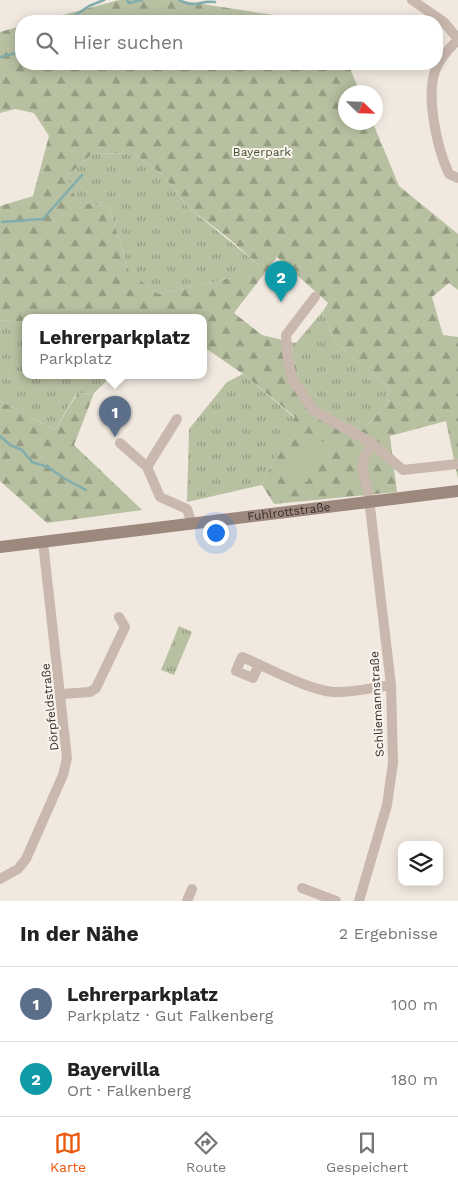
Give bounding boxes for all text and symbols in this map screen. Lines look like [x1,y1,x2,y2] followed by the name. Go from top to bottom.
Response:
[15,15,443,70] search box
[33,29,61,57] icon: search
[73,31,184,54] text: Hier suchen
[338,85,383,130] north arrow
[233,145,291,159] park label: Bayerpark
[265,261,297,302] pin: 2
[22,314,207,379] popup
[39,326,190,349] text: Lehrerparkplatz
[39,349,112,368] text: Parkplatz
[99,396,131,437] pin: 1
[246,500,331,524] street label: Fuhlrottstraße
[203,520,229,546] your location
[367,651,387,757] street label: Schliemannstraße
[38,662,62,752] street label: Dörpfeldstraße
[398,841,443,886] map controls
[398,841,443,886] button: layers
[20,921,139,946] text: In der Nähe
[339,924,438,943] text: 2 Ergebnisse
[67,983,218,1006] text: Lehrerparkplatz
[33,995,39,1014] text: 1
[391,995,438,1014] text: 100 m
[67,1006,273,1025] text: Parkplatz · Gut Falkenberg
[67,1058,160,1081] text: Bayervilla
[31,1070,41,1089] text: 2
[391,1070,438,1089] text: 180 m
[67,1081,191,1100] text: Ort · Falkenberg
[50,1129,86,1175] tab: Karte
[186,1129,226,1175] tab: Route
[326,1129,408,1175] tab: Gespeichert

